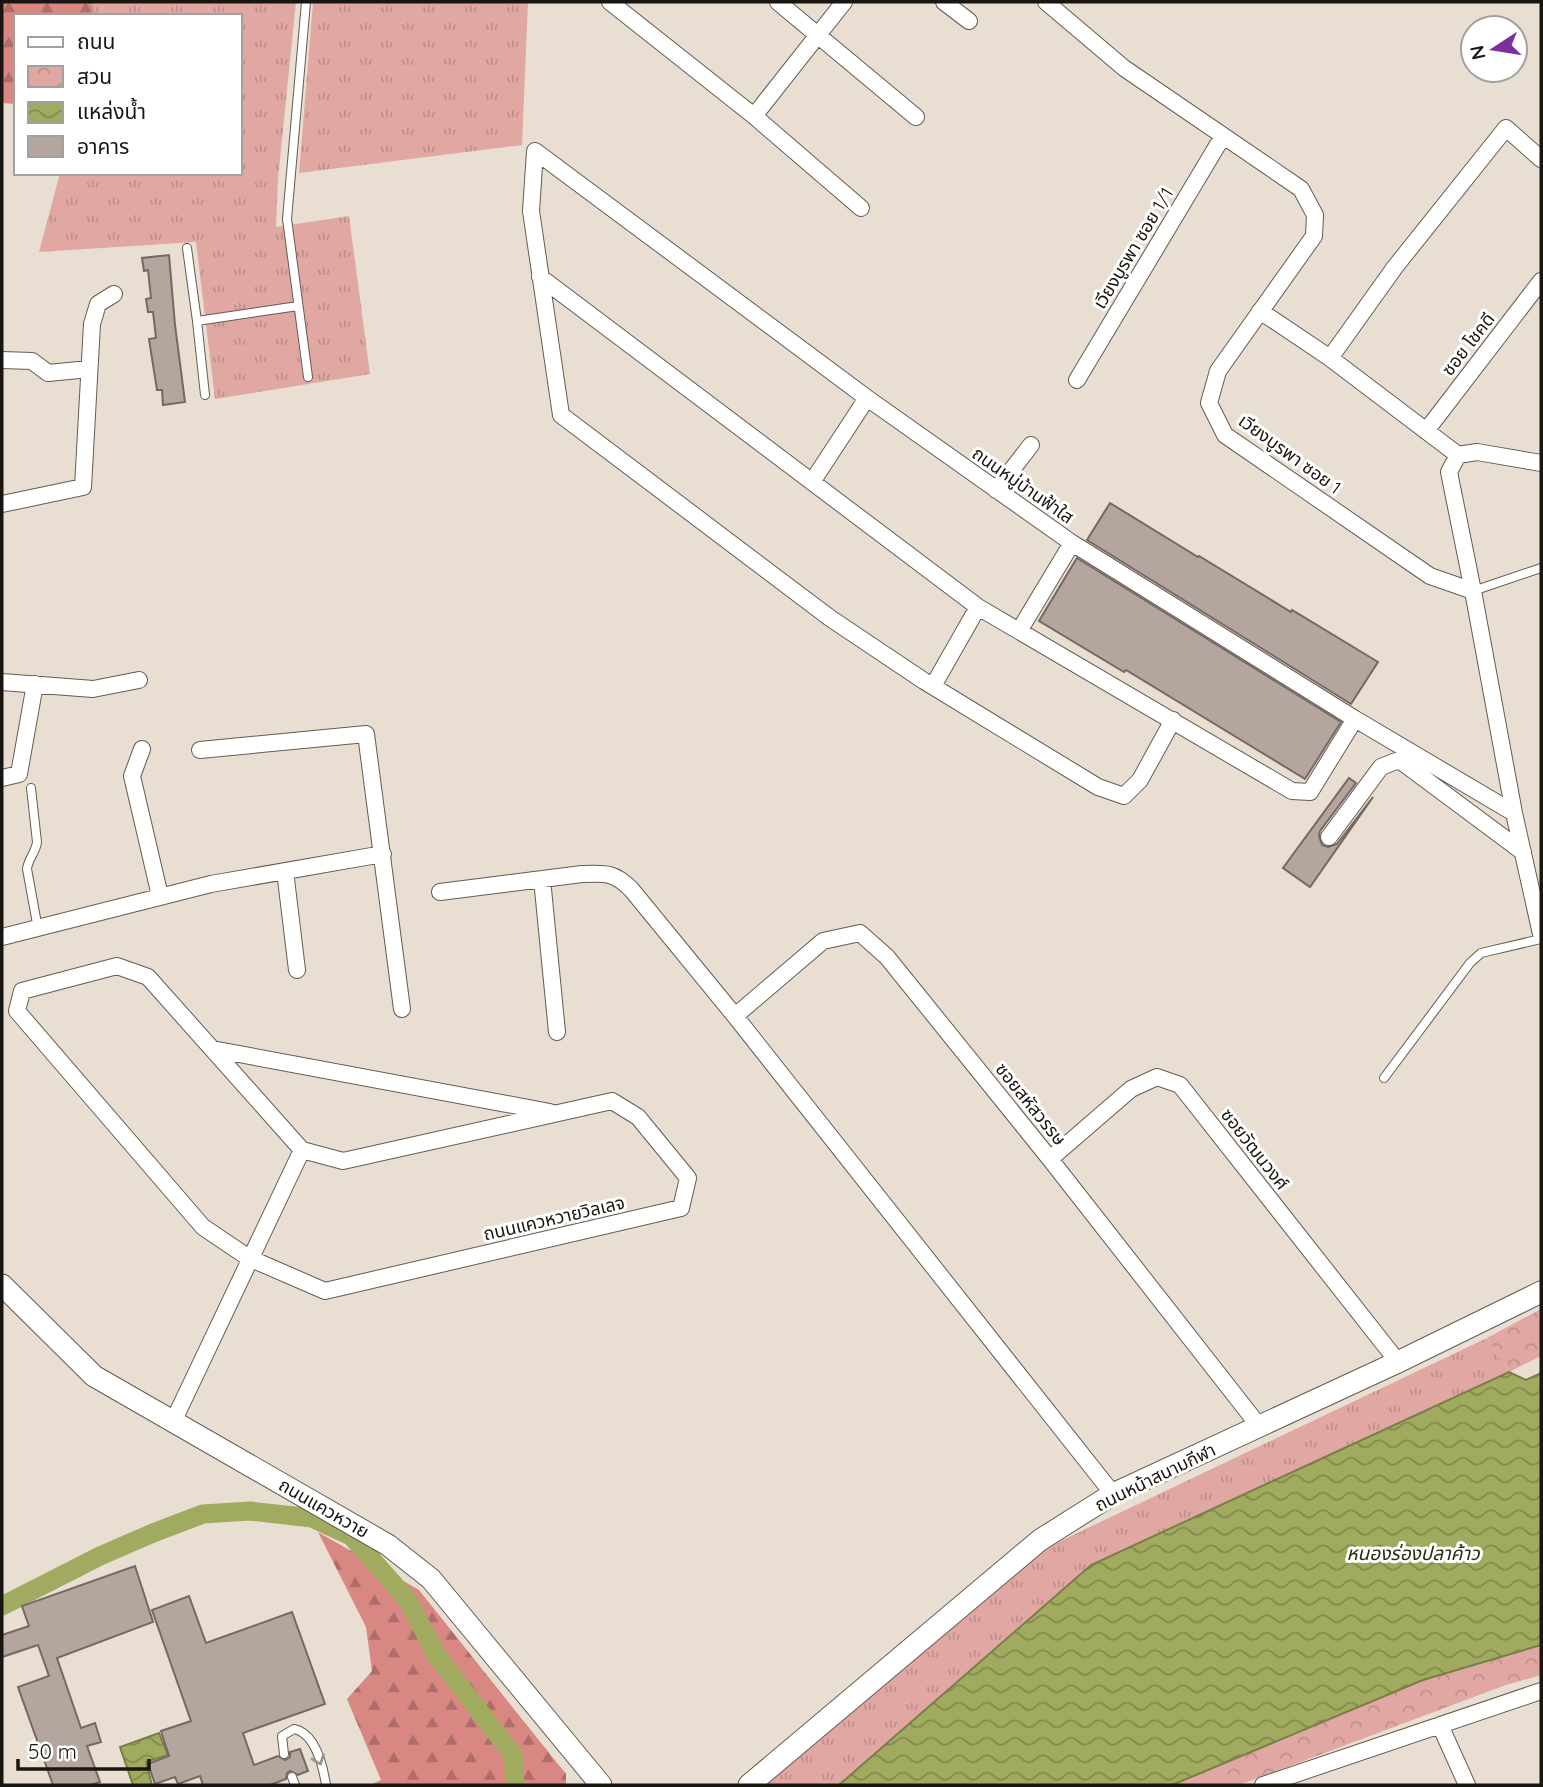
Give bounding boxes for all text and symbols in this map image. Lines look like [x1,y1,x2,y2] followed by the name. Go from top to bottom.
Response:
[14,14,242,175] legend
[1459,14,1529,84] north arrow
[77,28,115,54] text: ถนน
[1464,43,1491,62] text: N
[77,63,112,89] text: สวน
[77,97,146,124] text: แหล่งน้ำ
[77,133,129,159] text: อาคาร
[1088,183,1179,313] street label: เวียงบูรพา ซอย 1/1
[1436,308,1500,380] street label: ซอย โชคดี
[1234,409,1346,500] street label: เวียงบูรพา ซอย 1
[967,442,1078,529] street label: ถนนหมู่บ้านฟ้าใส
[991,1058,1071,1150] street label: ซอยสหัสวรรษ
[1216,1104,1294,1194] street label: ซอยวัฒนวงศ์
[481,1191,627,1245] street label: ถนนแควหวายวิลเลจ
[1091,1438,1219,1516] street label: ถนนหน้าสนามกีฬา
[275,1473,373,1543] street label: ถนนแควหวาย
[1346,1541,1480,1565] water label: หนองร่องปลาค้าว
[18,1728,149,1772] scale bar
[28,1738,77,1764] text: 50 m
[311,1754,325,1766] one-way arrow

